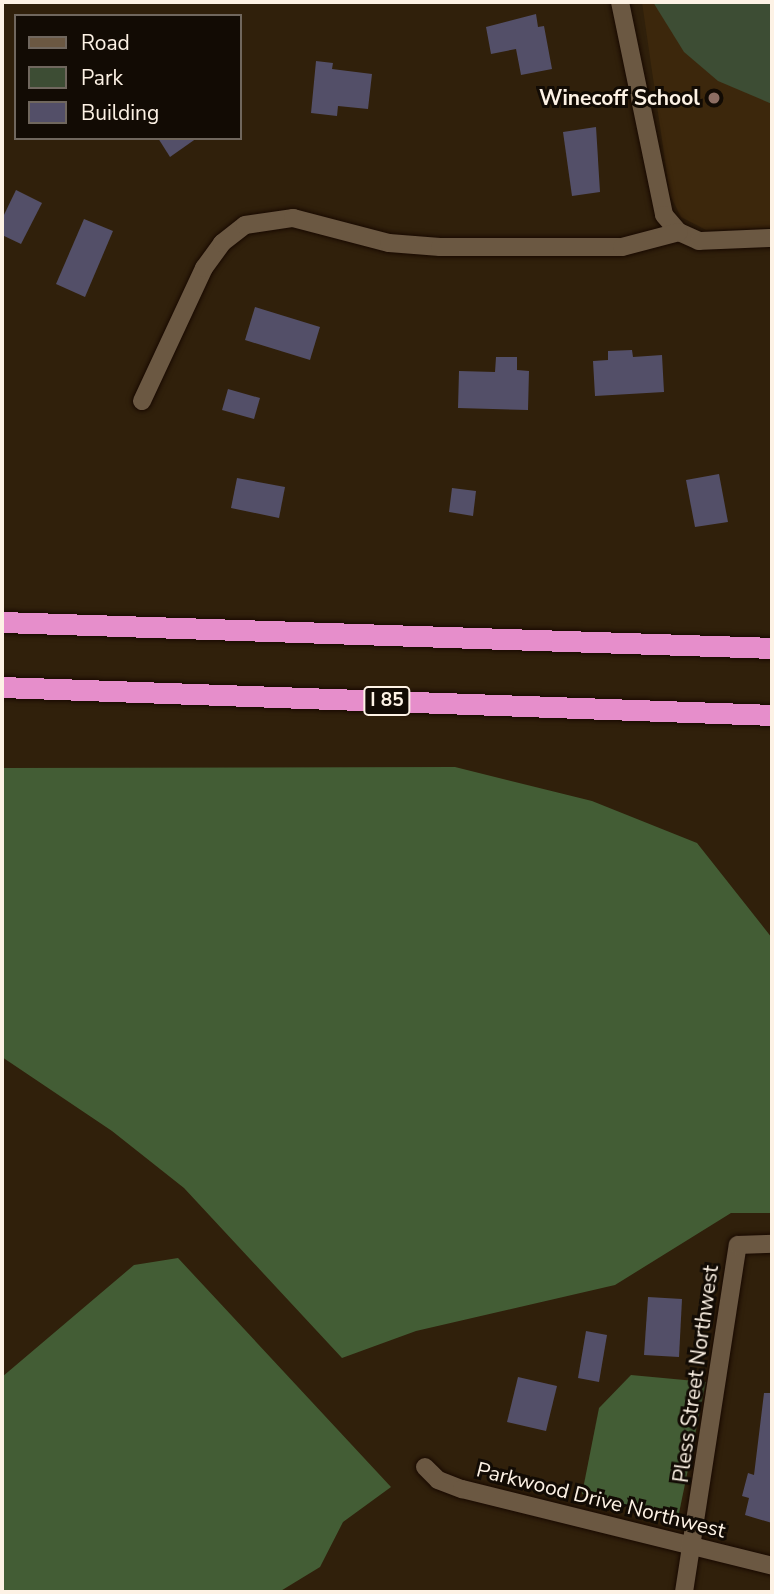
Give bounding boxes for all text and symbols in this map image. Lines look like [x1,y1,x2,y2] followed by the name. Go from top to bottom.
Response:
[14,14,242,140] legend
[81,29,130,57] text: Road
[81,64,123,92] text: Park
[539,85,700,111] place label: Winecoff School
[706,90,722,106] marker: Winecoff School
[81,99,159,127] text: Building
[362,686,412,716] road number: I 85
[668,1264,724,1484] street label: Pless Street Northwest
[474,1457,728,1543] street label: Parkwood Drive Northwest

